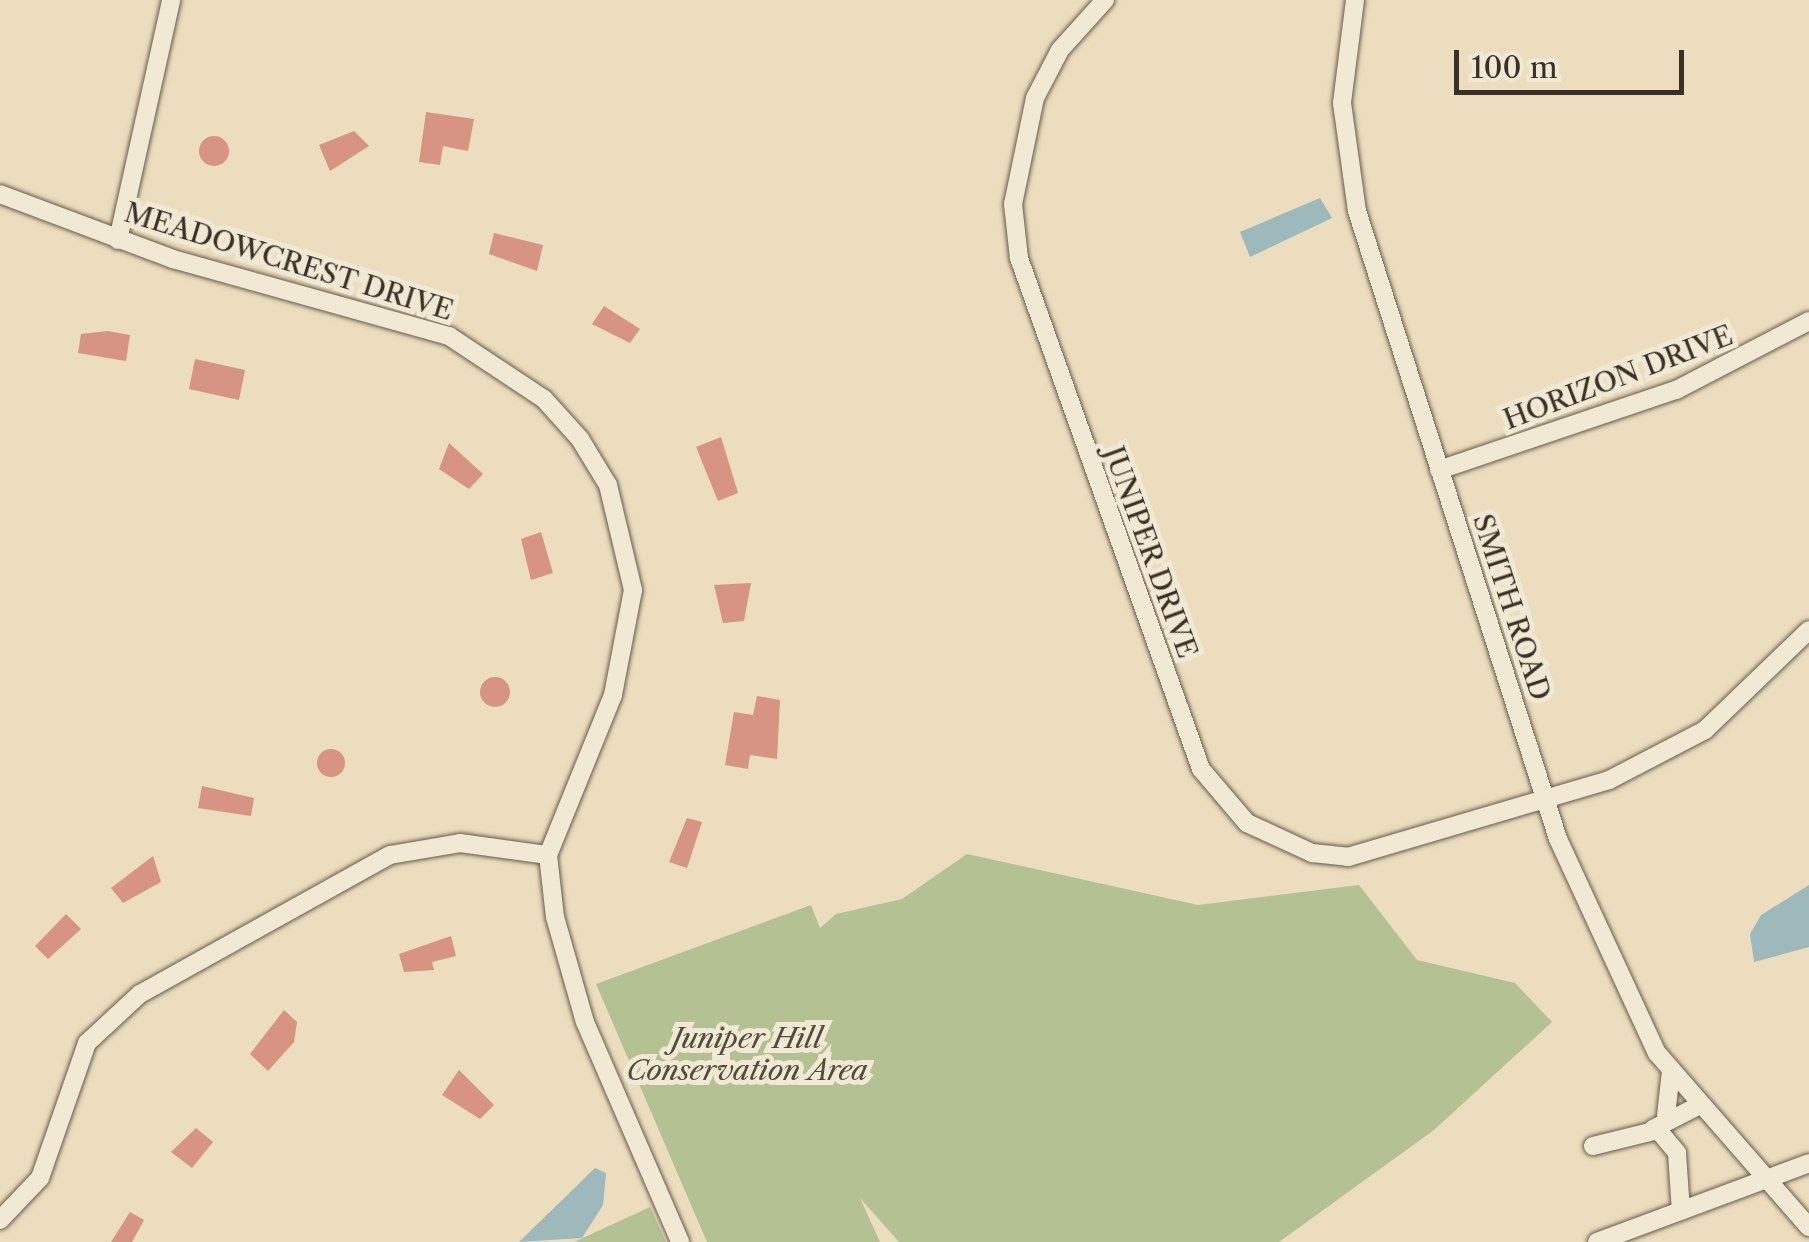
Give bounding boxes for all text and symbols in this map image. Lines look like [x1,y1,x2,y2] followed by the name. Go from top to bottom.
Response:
[1459,30,1689,92] scale bar
[1471,49,1558,86] text: 100 m
[120,195,458,327] street label: MEADOWCREST DRIVE
[1499,318,1737,436] street label: HORIZON DRIVE
[1097,441,1205,663] street label: JUNIPER DRIVE
[1466,510,1558,704] street label: SMITH ROAD
[626,1021,868,1087] park label: Juniper Hill Conservation Area

